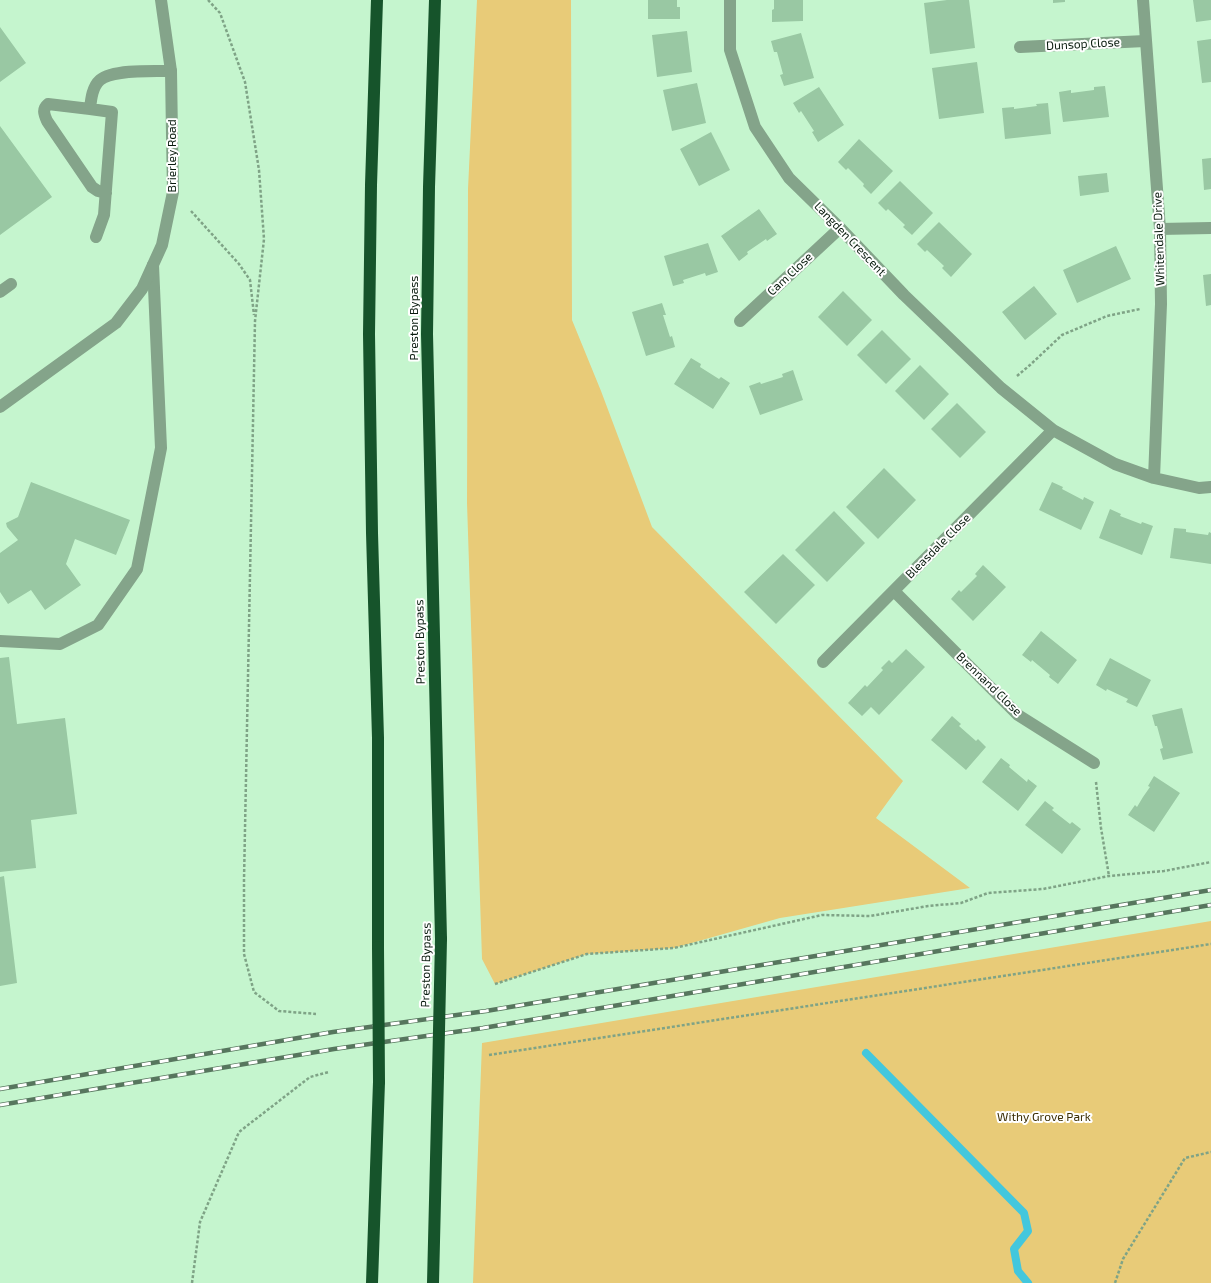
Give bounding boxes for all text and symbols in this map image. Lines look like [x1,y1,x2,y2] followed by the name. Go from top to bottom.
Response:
[1046,35,1120,53] street label: Dunsop Close
[165,119,179,193] street label: Brierley Road
[1150,192,1168,286] street label: Whitendale Drive
[811,199,889,279] street label: Langden Crescent
[764,250,816,298] street label: Cam Close
[407,276,421,360] street label: Preston Bypass
[902,510,974,582] street label: Bleasdale Close
[412,599,428,685] street label: Preston Bypass
[953,649,1025,719] street label: Brennand Close
[418,922,434,1008] street label: Preston Bypass
[997,1110,1091,1124] park label: Withy Grove Park

